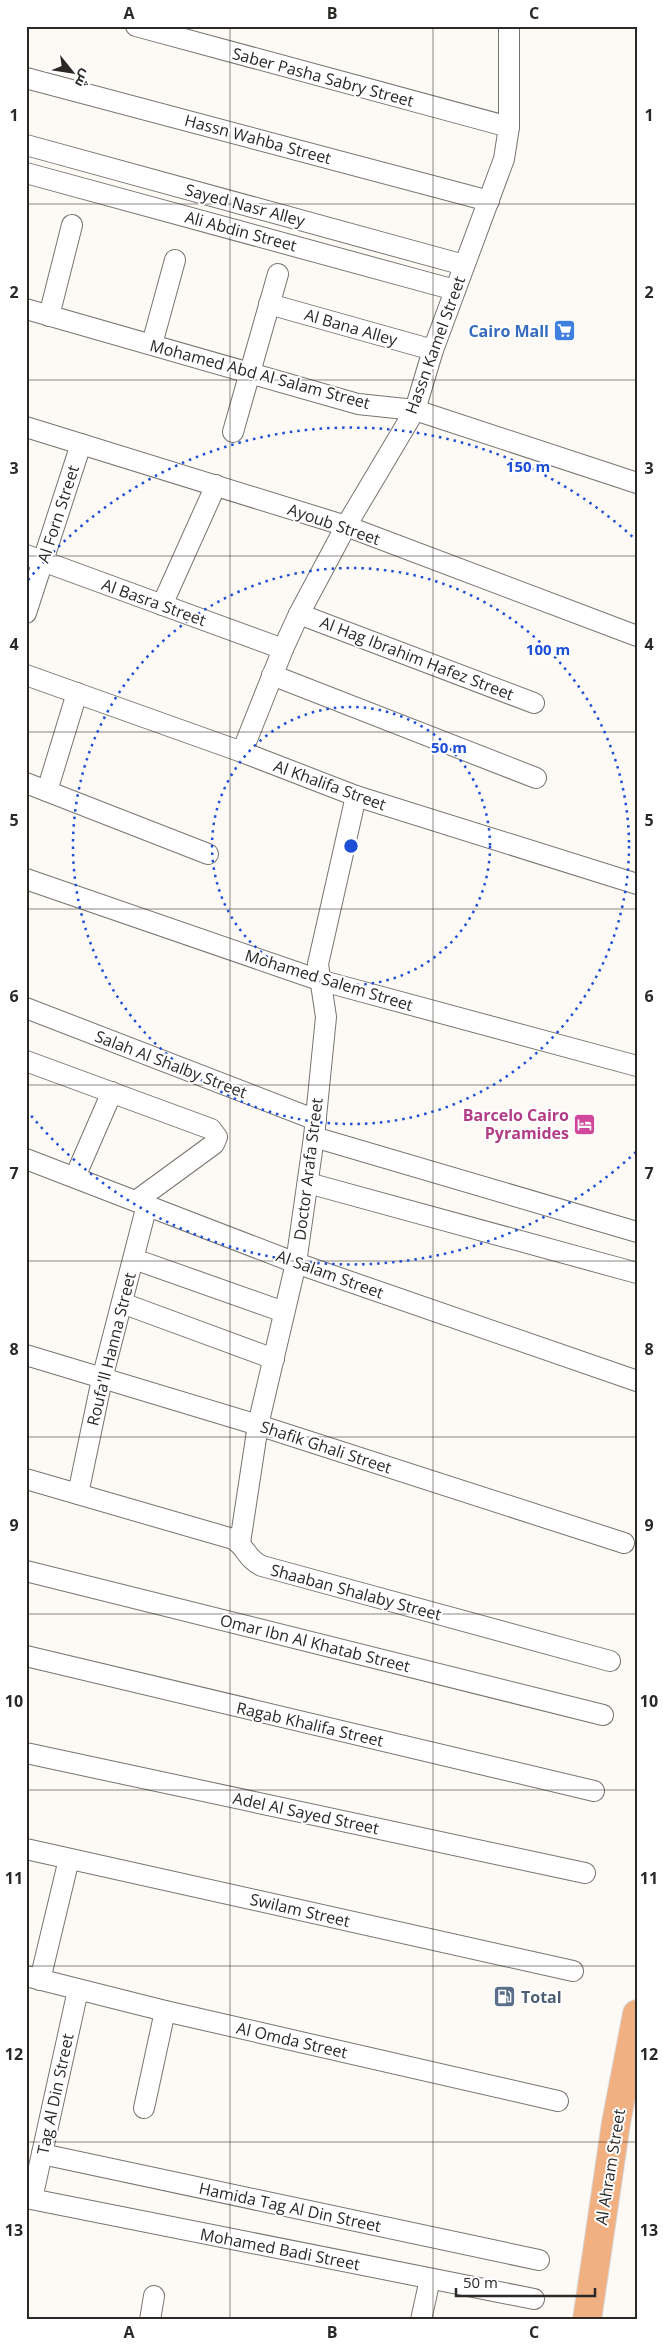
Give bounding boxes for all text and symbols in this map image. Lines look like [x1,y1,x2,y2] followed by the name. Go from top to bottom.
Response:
[123,2,135,24] text: A
[327,2,337,24] text: B
[529,2,539,24] text: C
[230,42,416,112] street label: Saber Pasha Sabry Street
[48,48,98,98] north arrow
[71,66,96,91] text: ش
[9,104,19,126] text: 1
[644,104,654,126] text: 1
[182,109,334,169] street label: Hassn Wahba Street
[183,178,308,232] street label: Sayed Nasr Alley
[183,206,300,257] street label: Ali Abdin Street
[400,273,470,417] street label: Hassn Kamel Street
[9,281,19,303] text: 2
[644,281,654,303] text: 2
[302,303,401,351] street label: Al Bana Alley
[553,319,577,343] supermarket icon: Cairo Mall
[468,320,549,342] place label: Cairo Mall
[148,334,373,414] street label: Mohamed Abd Al Salam Street
[506,456,550,476] text: 150 m
[9,457,19,479] text: 3
[644,457,654,479] text: 3
[32,462,84,566] street label: Al Forn Street
[285,498,383,550] street label: Ayoub Street
[99,573,209,631] street label: Al Basra Street
[317,611,517,705] street label: Al Hag Ibrahim Hafez Street
[9,633,19,655] text: 4
[644,633,654,655] text: 4
[526,639,570,659] text: 100 m
[431,737,467,757] text: 50 m
[271,754,389,816] street label: Al Khalifa Street
[9,809,19,831] text: 5
[644,809,654,831] text: 5
[342,837,360,855] centre of rings
[242,944,416,1016] street label: Mohamed Salem Street
[9,985,19,1007] text: 6
[644,985,654,1007] text: 6
[92,1025,250,1103] street label: Salah Al Shalby Street
[288,1096,328,1242] street label: Doctor Arafa Street
[463,1104,569,1144] place label: Barcelo Cairo Pyramides
[573,1112,597,1136] hotel icon: Barcelo Cairo Pyramides
[9,1162,19,1184] text: 7
[644,1162,654,1184] text: 7
[273,1244,387,1304] street label: Al Salam Street
[81,1270,141,1428] street label: Roufa'll Hanna Street
[9,1338,19,1360] text: 8
[644,1338,654,1360] text: 8
[258,1415,395,1479] street label: Shafik Ghali Street
[9,1514,19,1536] text: 9
[644,1514,654,1536] text: 9
[268,1559,444,1625] street label: Shaaban Shalaby Street
[218,1609,413,1677] street label: Omar Ibn Al Khatab Street
[5,1690,23,1712] text: 10
[640,1690,658,1712] text: 10
[234,1696,386,1752] street label: Ragab Khalifa Street
[231,1787,381,1839] street label: Adel Al Sayed Street
[5,1867,23,1889] text: 11
[640,1867,658,1889] text: 11
[248,1888,352,1932] street label: Swilam Street
[493,1985,517,2009] fuel station icon: Total
[521,1986,562,2008] place label: Total
[234,2017,350,2064] street label: Al Omda Street
[31,2031,79,2157] street label: Tag Al Din Street
[5,2043,23,2065] text: 12
[640,2043,658,2065] text: 12
[590,2107,630,2227] street label: Al Ahram Street
[197,2177,383,2237] street label: Hamida Tag Al Din Street
[5,2219,23,2241] text: 13
[640,2219,658,2241] text: 13
[198,2223,362,2275] street label: Mohamed Badi Street
[456,2266,594,2298] scale bar
[463,2272,498,2292] text: 50 m
[123,2321,135,2343] text: A
[327,2321,337,2343] text: B
[529,2321,539,2343] text: C

